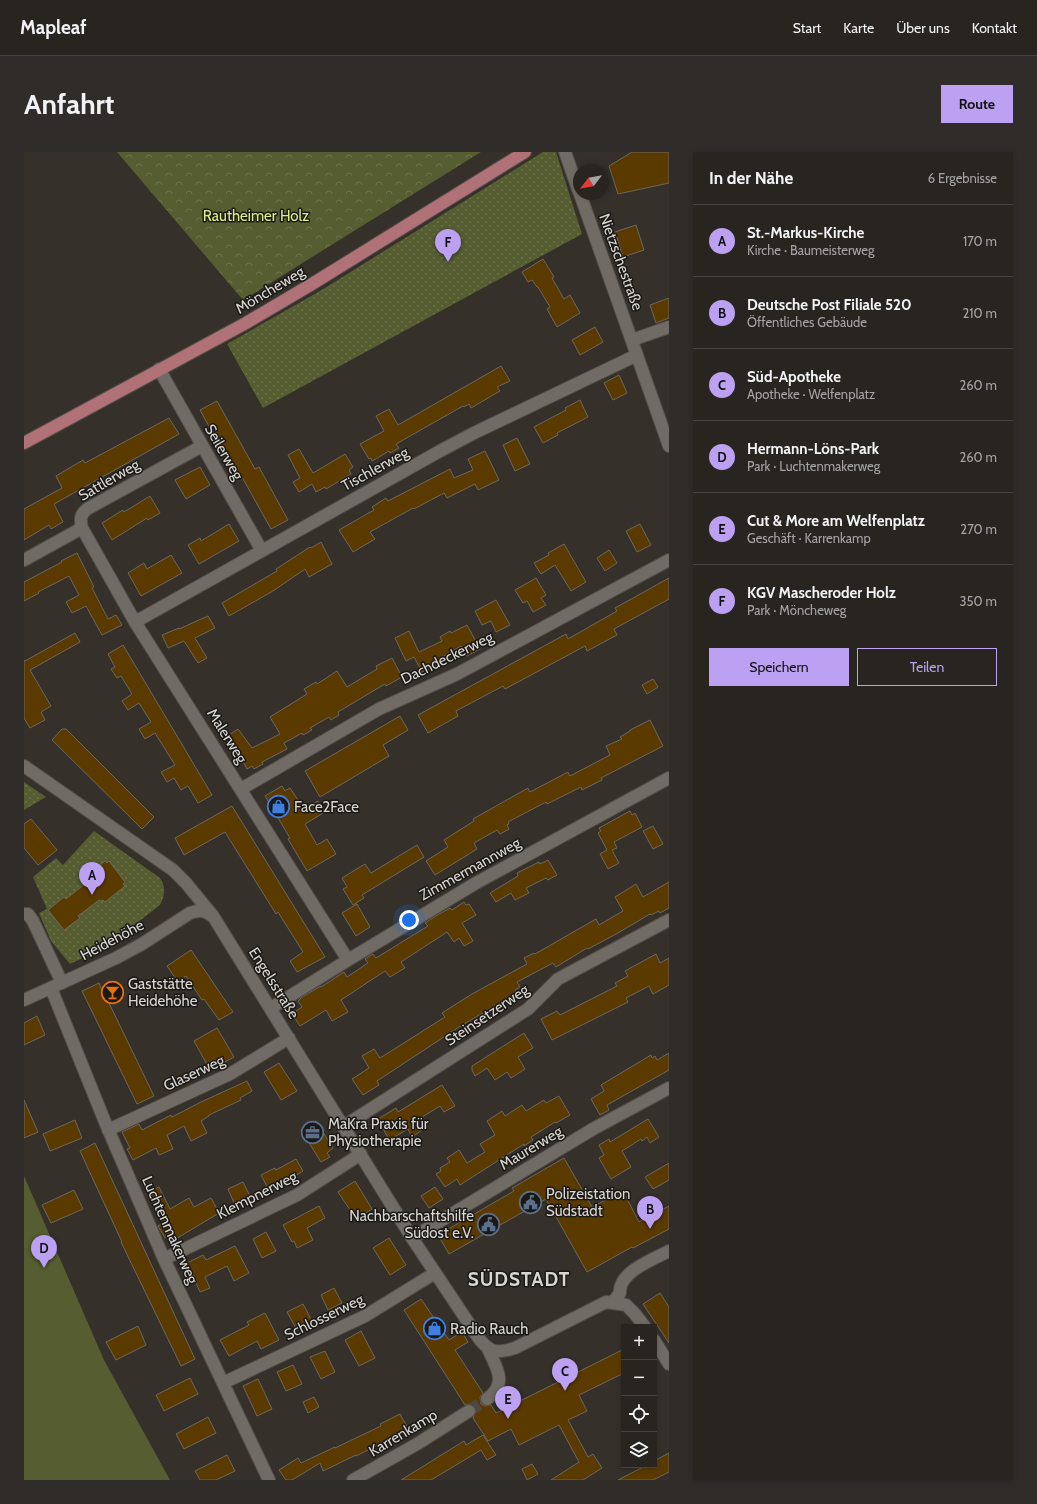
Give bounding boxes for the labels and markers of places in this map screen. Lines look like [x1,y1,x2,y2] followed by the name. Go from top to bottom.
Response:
[435,229,461,262] pin: F
[265,794,291,820] shop icon: Face2Face
[294,798,359,816] place label: Face2Face
[79,862,105,895] pin: A
[128,975,198,1010] place label: Gaststätte Heidehöhe
[99,980,125,1006] bar icon: Gaststätte Heidehöhe
[328,1115,429,1150] place label: MaKra Praxis für Physiotherapie
[300,1120,326,1146] office icon: MaKra Praxis für Physiotherapie
[546,1185,630,1220] place label: Polizeistation Südstadt
[517,1190,543,1216] public building icon: Polizeistation Südstadt
[637,1196,663,1229] pin: B
[349,1207,474,1242] place label: Nachbarschaftshilfe Südost e.V.
[476,1212,502,1238] public building icon: Nachbarschaftshilfe Südost e.V.
[31,1235,57,1268] pin: D
[421,1316,447,1342] shop icon: Radio Rauch
[450,1320,528,1338] place label: Radio Rauch
[552,1358,578,1391] pin: C
[495,1386,521,1419] pin: E

